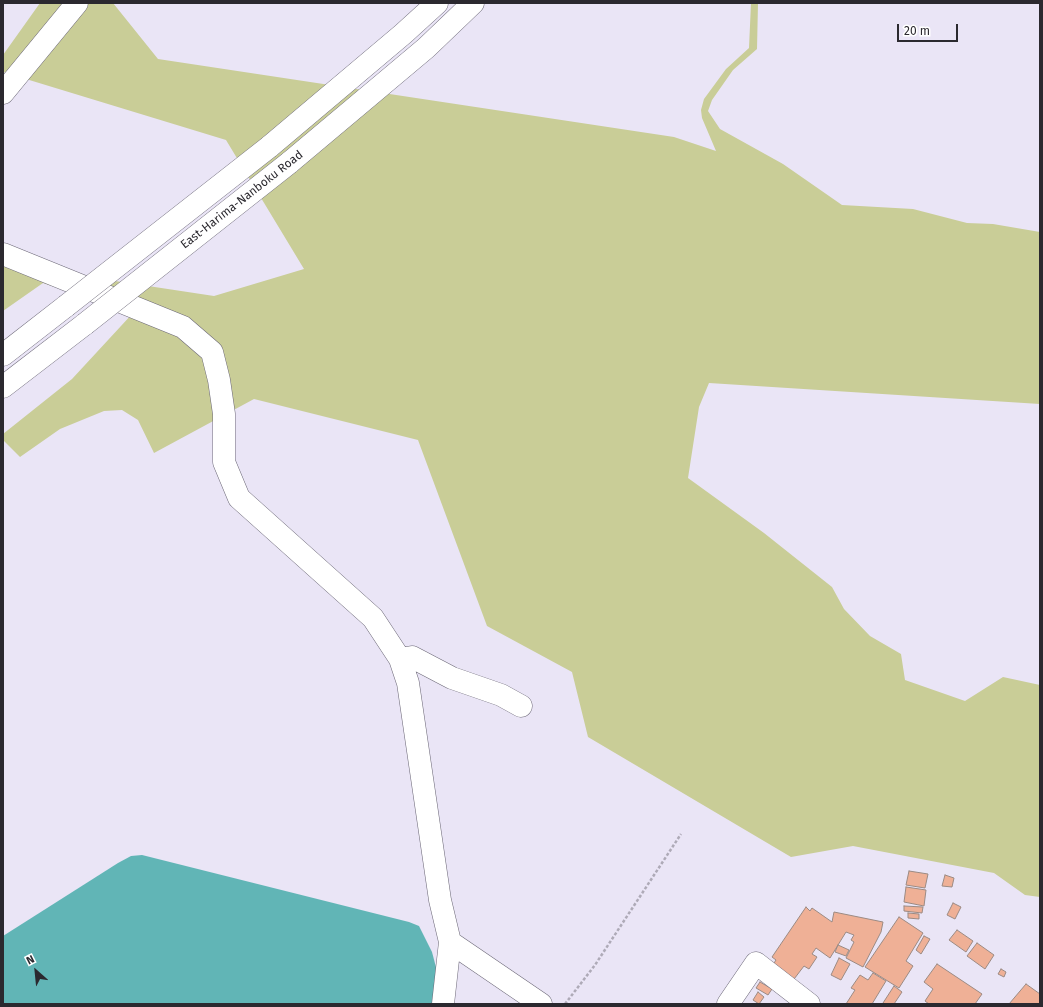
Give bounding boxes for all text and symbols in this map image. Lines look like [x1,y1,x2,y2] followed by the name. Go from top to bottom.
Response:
[899,16,960,42] scale bar
[904,24,930,38] text: 20 m
[178,148,306,252] street label: East-Harima-Nanboku Road
[16,951,56,991] north arrow
[24,952,37,967] text: N

